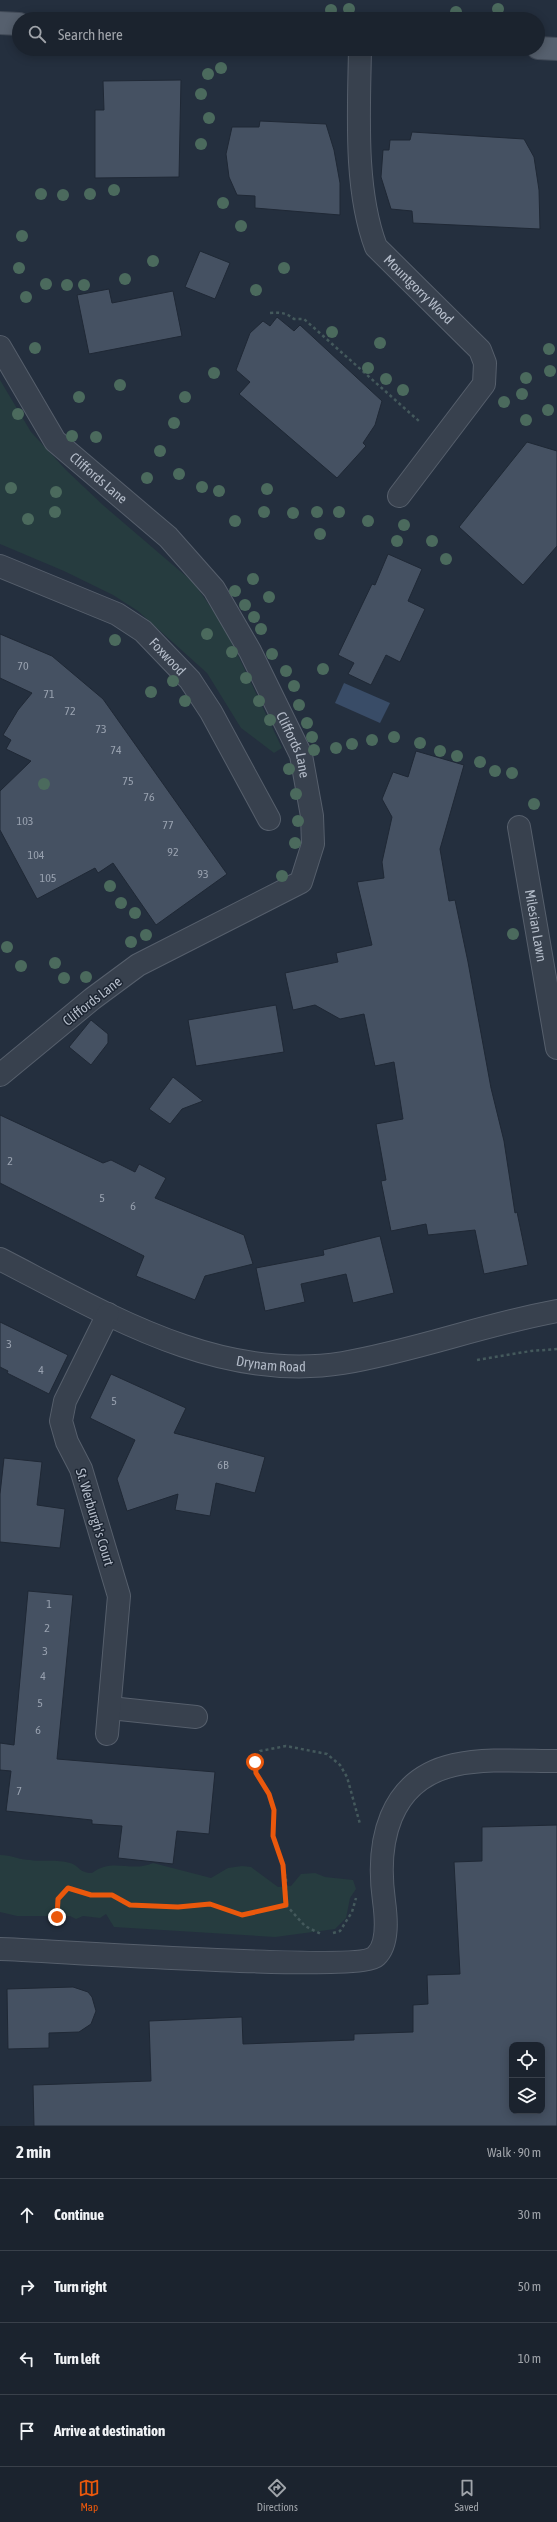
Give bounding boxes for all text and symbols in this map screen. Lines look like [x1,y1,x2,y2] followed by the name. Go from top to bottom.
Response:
[12,12,545,56] search box
[26,23,48,45] icon: search
[58,26,123,43] text: Search here
[381,251,457,327] street label: Mountgorry Wood
[67,449,130,507] street label: Cliffords Lane
[146,635,189,679] street label: Foxwood
[17,659,29,673] house number: 70
[43,687,55,701] house number: 71
[64,704,76,718] house number: 72
[273,709,313,779] street label: Cliffords Lane
[95,722,107,736] house number: 73
[110,743,122,757] house number: 74
[122,774,134,788] house number: 75
[143,790,155,804] house number: 76
[17,814,33,828] house number: 103
[162,818,174,832] house number: 77
[167,845,179,859] house number: 92
[28,848,45,862] house number: 104
[197,867,209,881] house number: 93
[40,871,56,885] house number: 105
[522,888,550,963] street label: Milesian Lawn
[59,973,125,1029] street label: Cliffords Lane
[7,1154,13,1168] house number: 2
[99,1191,105,1205] house number: 5
[130,1199,136,1213] house number: 6
[6,1337,12,1351] house number: 3
[235,1352,306,1375] street label: Drynam Road
[38,1363,44,1377] house number: 4
[111,1394,117,1408] house number: 5
[217,1458,229,1472] house number: 6B
[73,1466,117,1568] street label: St. Werburgh's Court
[46,1597,52,1611] house number: 1
[44,1621,50,1635] house number: 2
[42,1644,48,1658] house number: 3
[40,1669,46,1683] house number: 4
[37,1696,43,1710] house number: 5
[35,1723,41,1737] house number: 6
[246,1753,264,1771] route start
[16,1784,22,1798] house number: 7
[48,1908,66,1926] route end
[509,2042,545,2114] map controls
[509,2042,545,2078] button: locate
[509,2078,545,2114] button: layers
[16,2142,51,2162] text: 2 min
[487,2145,541,2160] text: Walk · 90 m
[16,2204,38,2226] icon: ahead
[54,2206,104,2223] text: Continue
[518,2207,541,2222] text: 30 m
[16,2276,38,2298] icon: right
[54,2278,107,2295] text: Turn right
[518,2279,541,2294] text: 50 m
[16,2348,38,2370] icon: left
[54,2350,100,2367] text: Turn left
[518,2351,541,2366] text: 10 m
[16,2420,38,2442] icon: arrive
[54,2422,165,2439] text: Arrive at destination
[78,2477,100,2513] tab: Map
[257,2477,298,2513] tab: Directions
[454,2477,479,2513] tab: Saved

